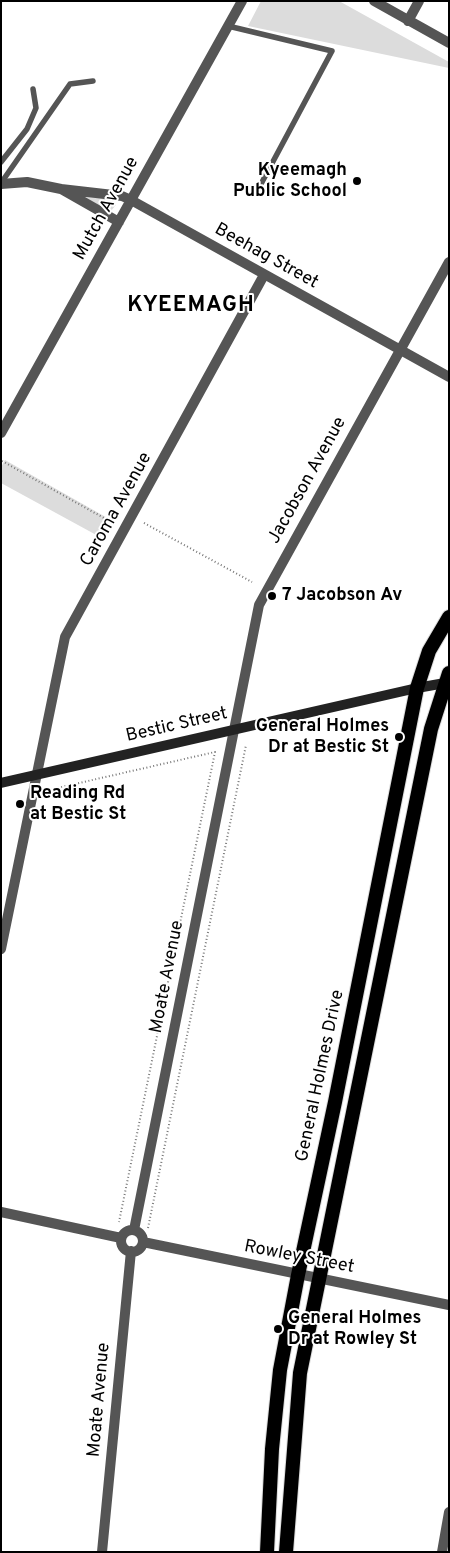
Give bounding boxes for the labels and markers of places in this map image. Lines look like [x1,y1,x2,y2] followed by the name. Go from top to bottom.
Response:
[233,160,347,202] place label: Kyeemagh Public School
[351,175,363,187] marker: Kyeemagh Public School
[282,585,402,607] place label: 7 Jacobson Av
[266,590,278,602] marker: 7 Jacobson Av
[256,716,389,759] place label: General Holmes Dr at Bestic St
[393,731,405,743] marker: General Holmes Dr at Bestic St
[30,783,126,826] place label: Reading Rd at Bestic St
[14,798,26,810] marker: Reading Rd at Bestic St
[288,1308,421,1350] place label: General Holmes Dr at Rowley St
[272,1323,284,1335] marker: General Holmes Dr at Rowley St

